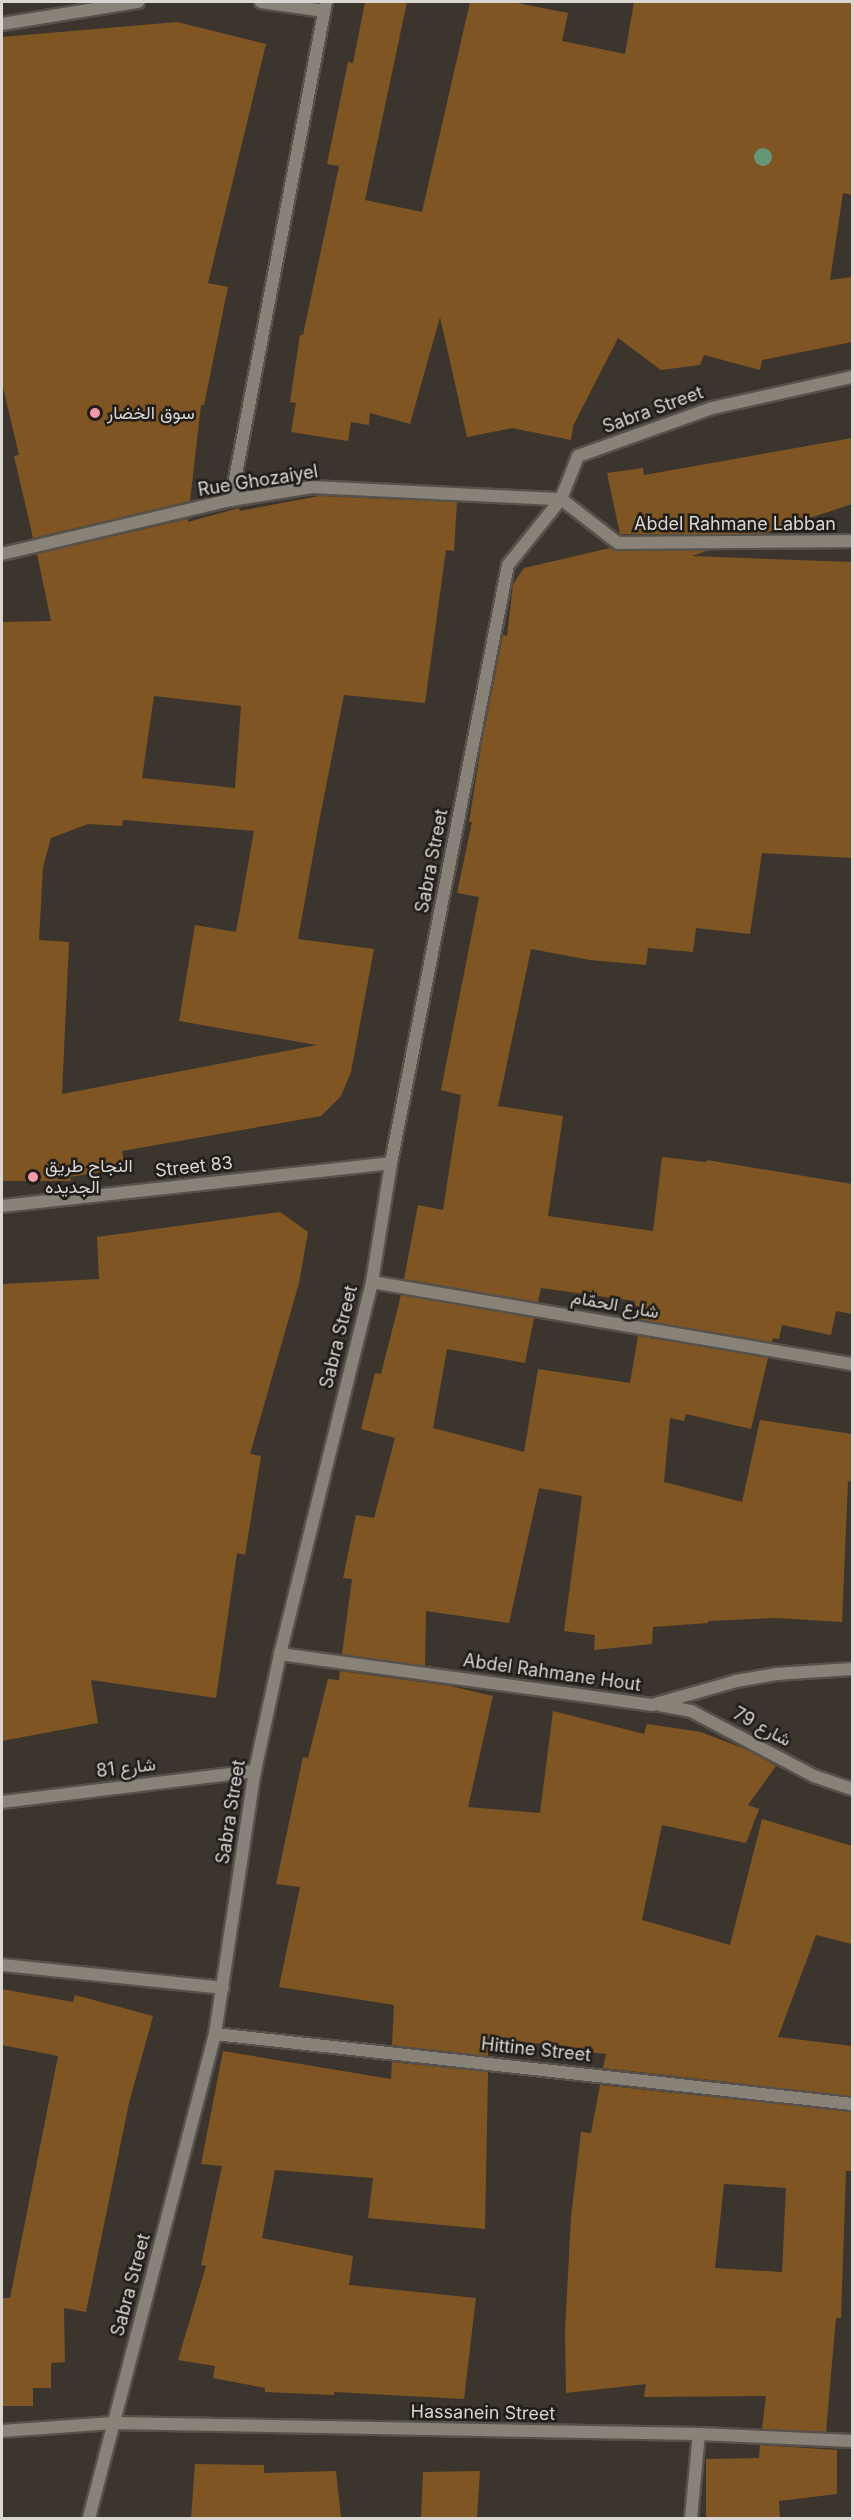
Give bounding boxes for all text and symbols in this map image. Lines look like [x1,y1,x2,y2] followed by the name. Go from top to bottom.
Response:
[600,382,706,438] street label: Sabra Street
[107,402,195,424] place label: سوق الخضار
[88,406,102,420] marker: سوق الخضار
[196,461,320,501] street label: Rue Ghozaiyel
[634,513,836,535] street label: Abdel Rahmane Labban
[411,807,453,915] street label: Sabra Street
[154,1152,234,1182] street label: Street 83
[45,1156,133,1198] place label: النجاح طريق الجديده
[26,1170,40,1184] marker: النجاح طريق الجديده
[316,1283,362,1391] street label: Sabra Street
[569,1287,661,1323] street label: شارع الحمّام
[462,1650,642,1696] street label: Abdel Rahmane Hout
[729,1703,795,1751] street label: شارع 79
[95,1754,157,1782] street label: شارع 81
[212,1758,250,1866] street label: Sabra Street
[480,2033,592,2067] street label: Hittine Street
[107,2231,155,2339] street label: Sabra Street
[411,2401,555,2425] street label: Hassanein Street

